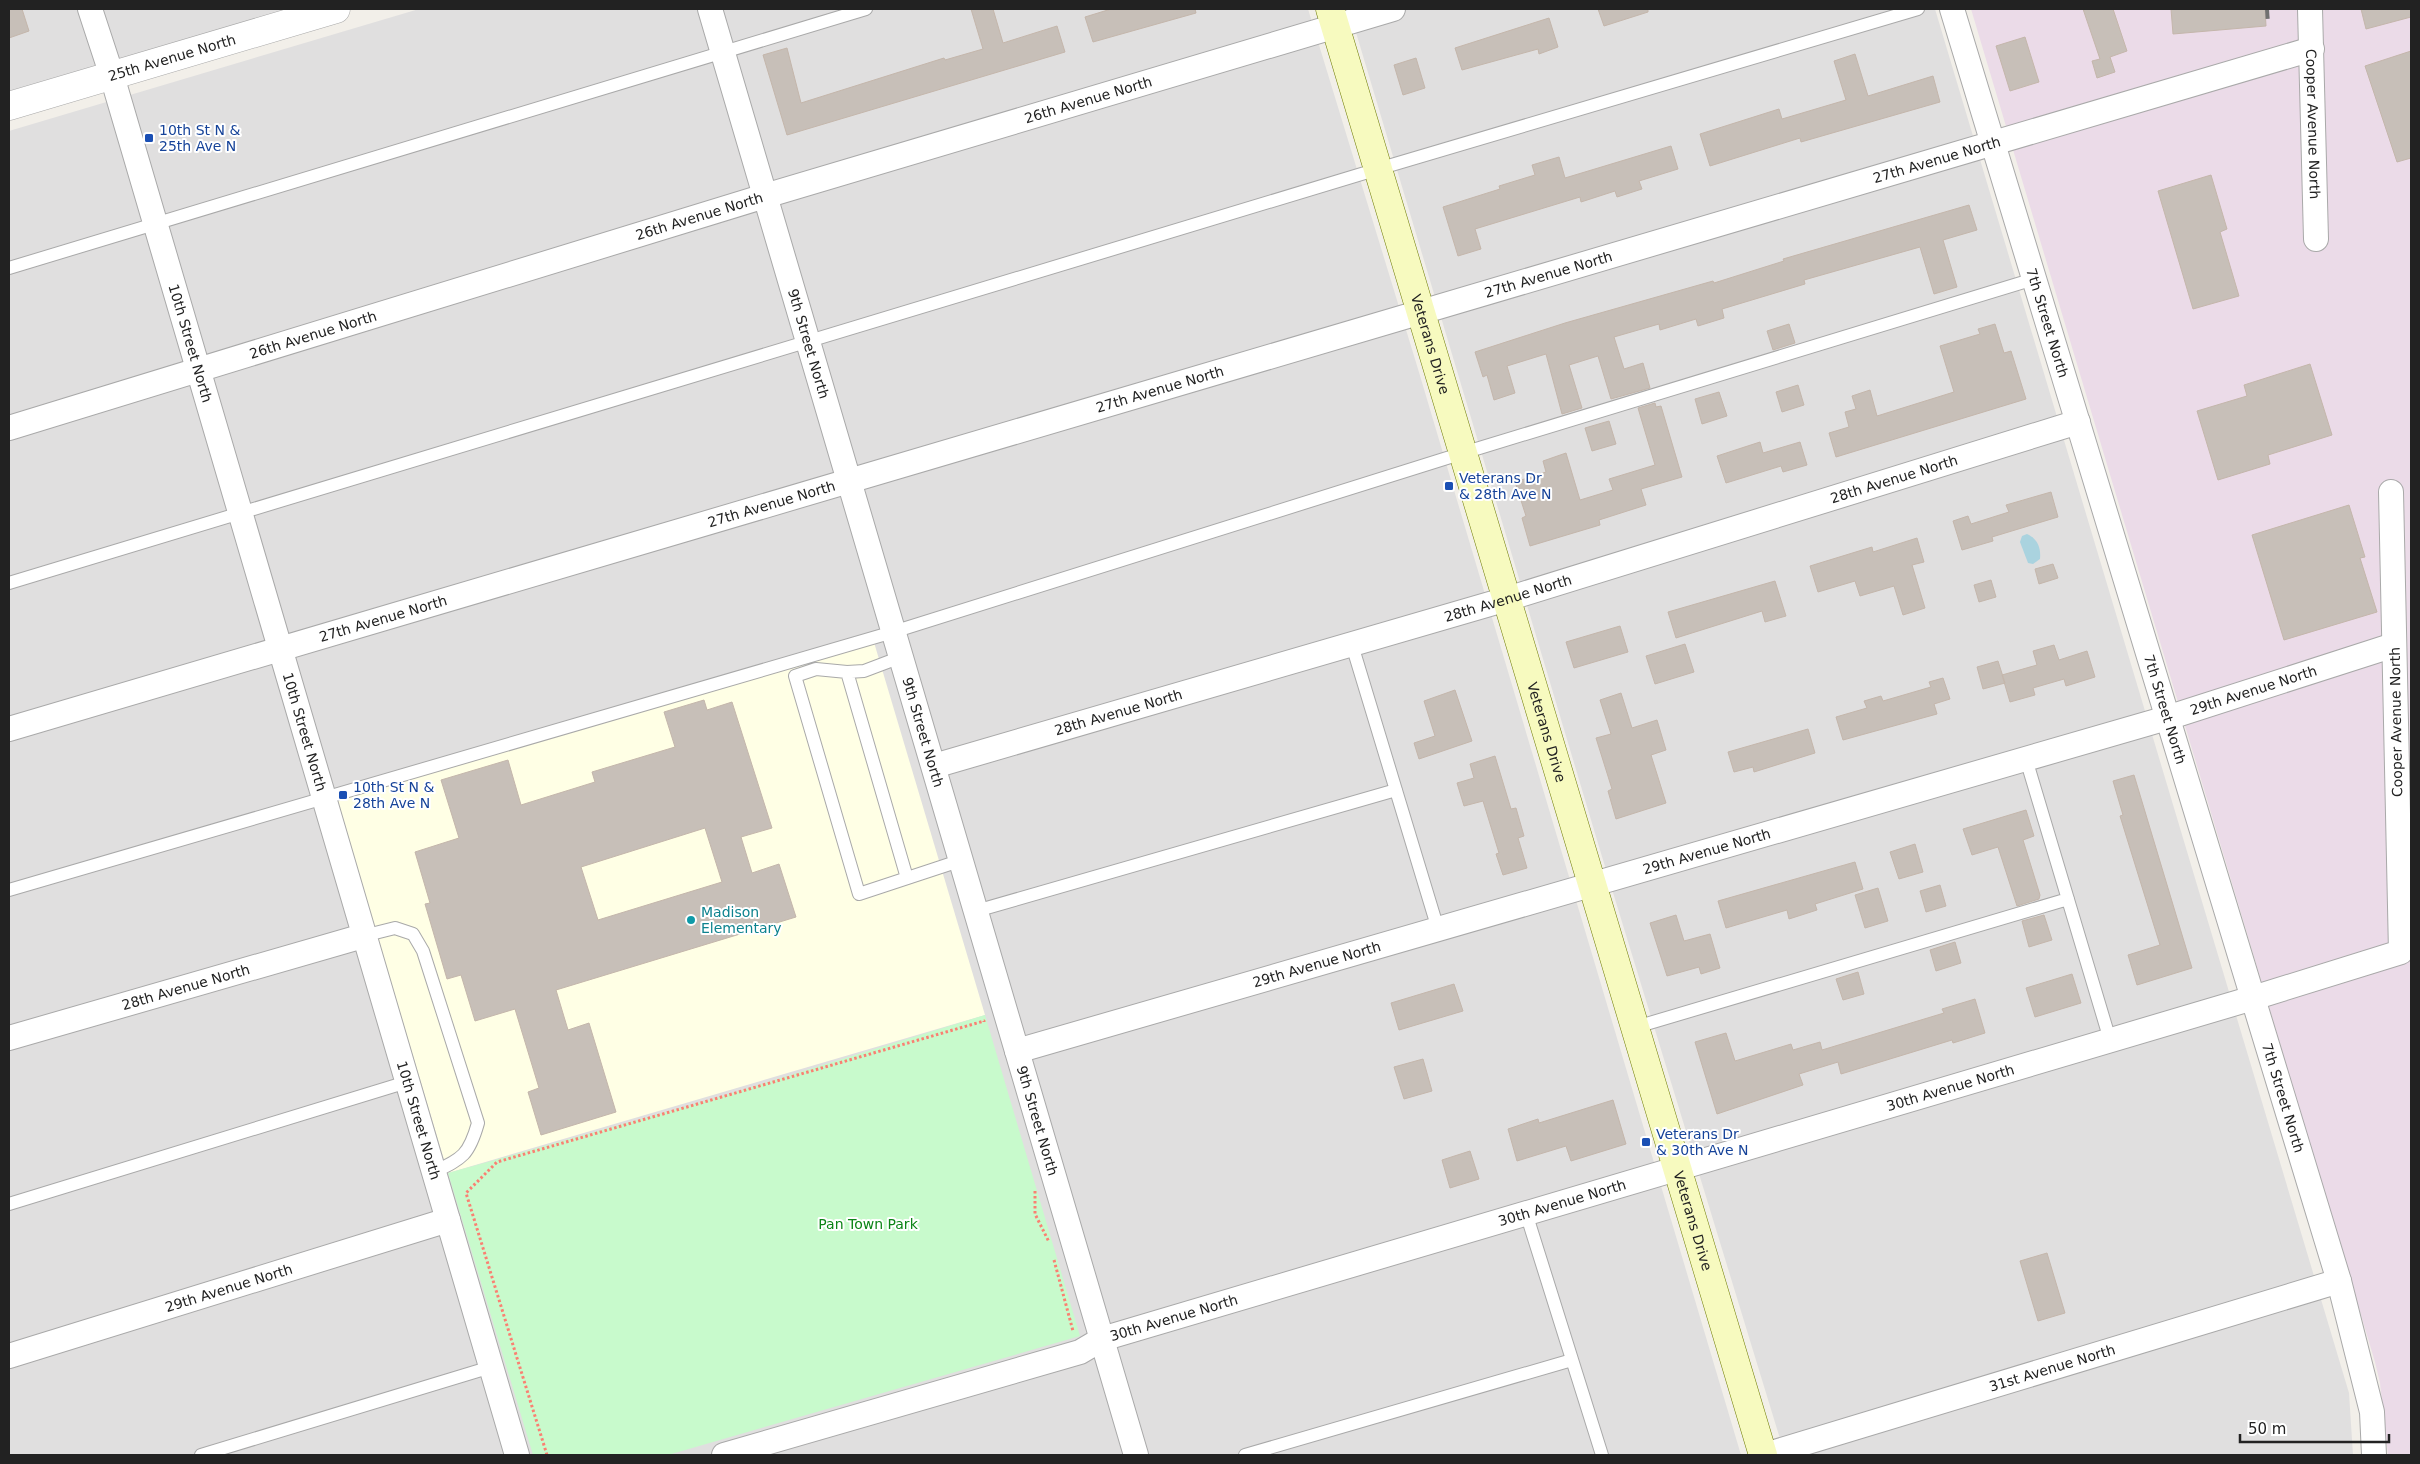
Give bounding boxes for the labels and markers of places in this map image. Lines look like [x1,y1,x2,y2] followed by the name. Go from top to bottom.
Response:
[159,122,240,154] place label: 10th St N & 25th Ave N
[143,132,155,144] marker: 10th St N & 25th Ave N
[1459,470,1552,502] place label: Veterans Dr & 28th Ave N
[1443,480,1455,492] marker: Veterans Dr & 28th Ave N
[353,779,434,811] place label: 10th St N & 28th Ave N
[337,789,349,801] marker: 10th St N & 28th Ave N
[701,904,782,936] place label: Madison Elementary
[685,914,697,926] marker: Madison Elementary
[1656,1126,1749,1158] place label: Veterans Dr & 30th Ave N
[1640,1136,1652,1148] marker: Veterans Dr & 30th Ave N

